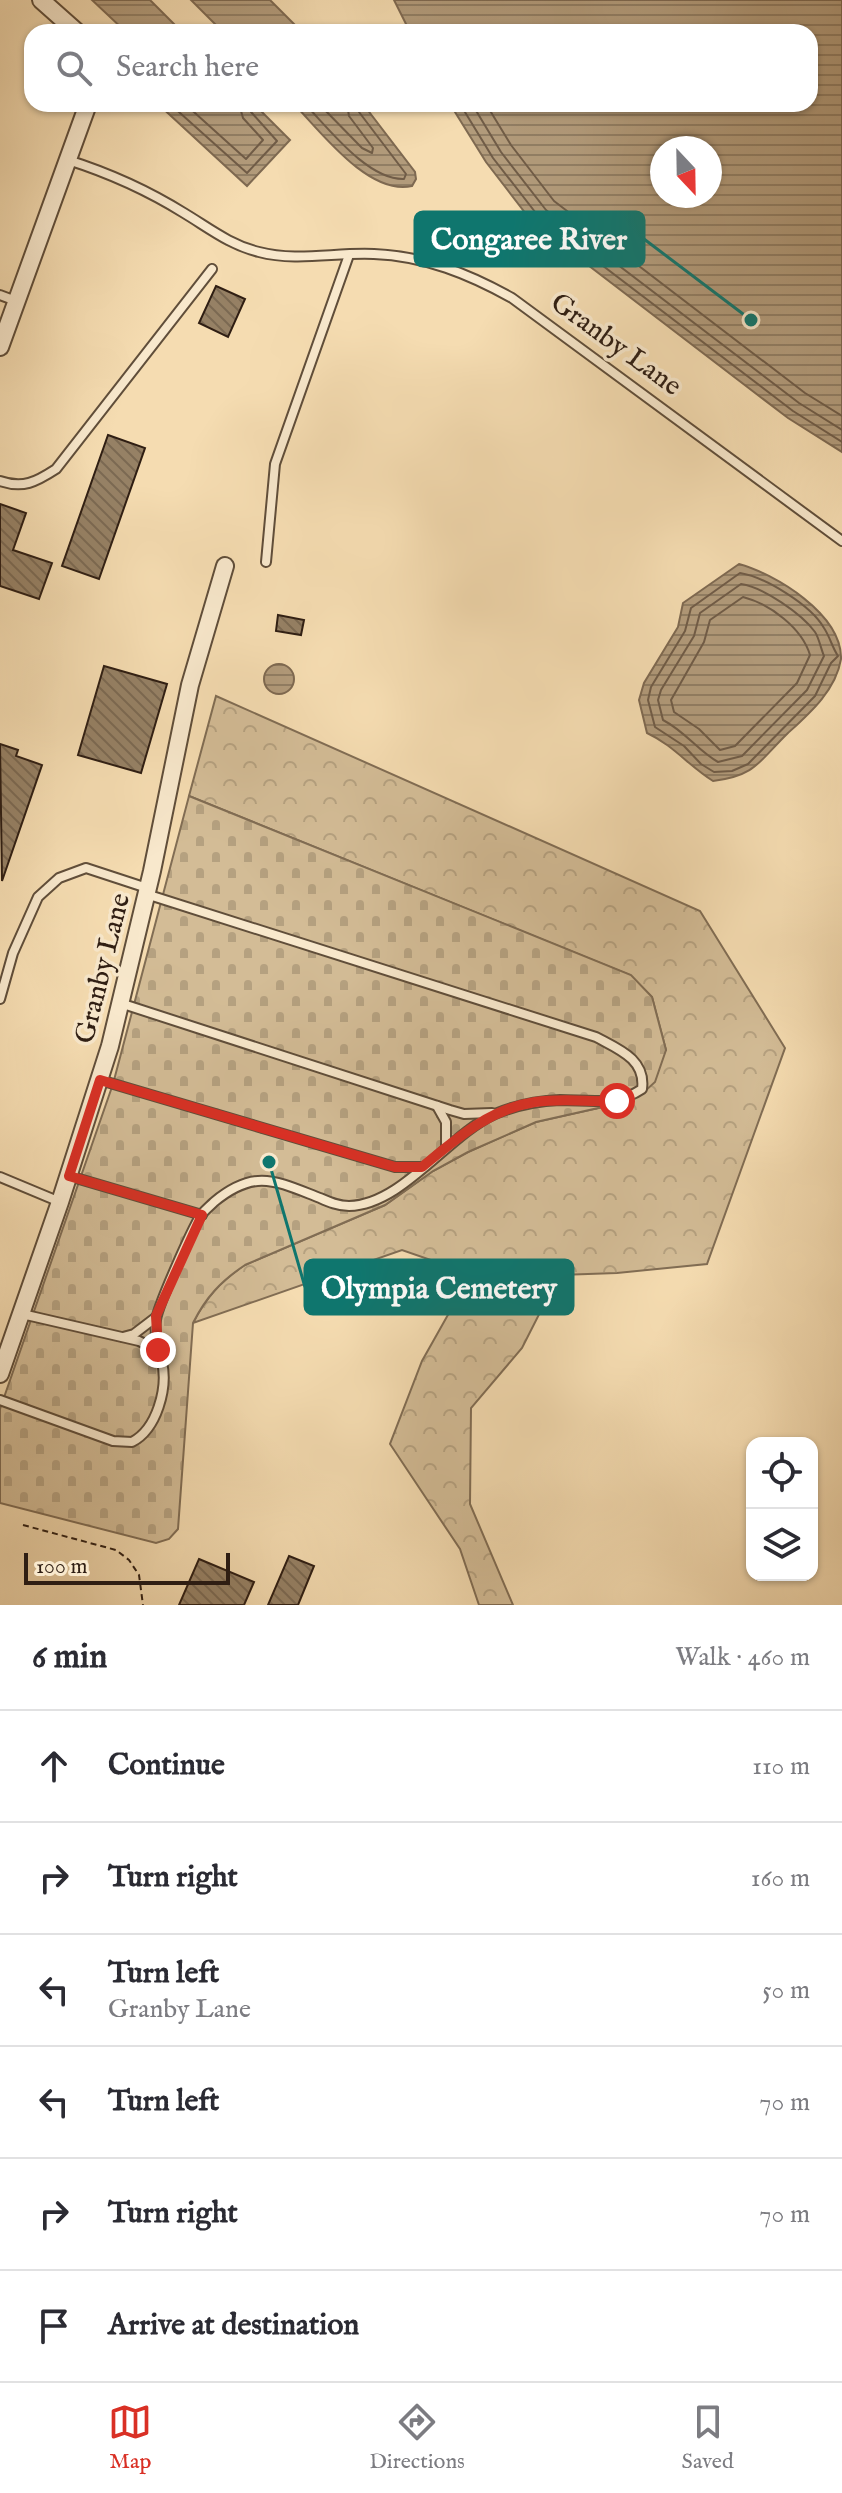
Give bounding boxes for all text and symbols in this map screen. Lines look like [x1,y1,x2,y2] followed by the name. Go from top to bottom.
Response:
[24,24,818,112] search box
[52,46,96,90] icon: search
[116,49,259,87] text: Search here
[650,136,722,208] north arrow
[415,212,644,266] callout: Congaree River
[431,222,628,260] text: Congaree River
[543,286,688,404] street label: Granby Lane
[68,890,139,1047] street label: Granby Lane
[599,1083,635,1119] route start
[305,1260,573,1314] callout: Olympia Cemetery
[321,1271,558,1309] text: Olympia Cemetery
[140,1332,176,1368] route end
[746,1437,818,1581] map controls
[746,1437,818,1509] button: locate
[746,1509,818,1581] button: layers
[24,1549,230,1585] scale bar
[36,1553,88,1581] text: 100 m
[32,1636,107,1679] text: 6 min
[675,1641,810,1674] text: Walk · 460 m
[32,1744,76,1788] icon: ahead
[108,1747,225,1785] text: Continue
[752,1750,810,1783] text: 110 m
[32,1856,76,1900] icon: right
[108,1859,238,1897] text: Turn right
[751,1862,810,1895] text: 160 m
[108,1955,219,1993] text: Turn left
[32,1968,76,2012] icon: left
[762,1974,810,2007] text: 50 m
[108,1993,251,2026] text: Granby Lane
[32,2080,76,2124] icon: left
[108,2083,219,2121] text: Turn left
[759,2086,810,2119] text: 70 m
[32,2192,76,2236] icon: right
[108,2195,238,2233] text: Turn right
[759,2198,810,2231] text: 70 m
[32,2304,76,2348] icon: arrive
[108,2307,359,2345] text: Arrive at destination
[108,2400,152,2476] tab: Map
[369,2400,465,2476] tab: Directions
[682,2400,734,2476] tab: Saved

